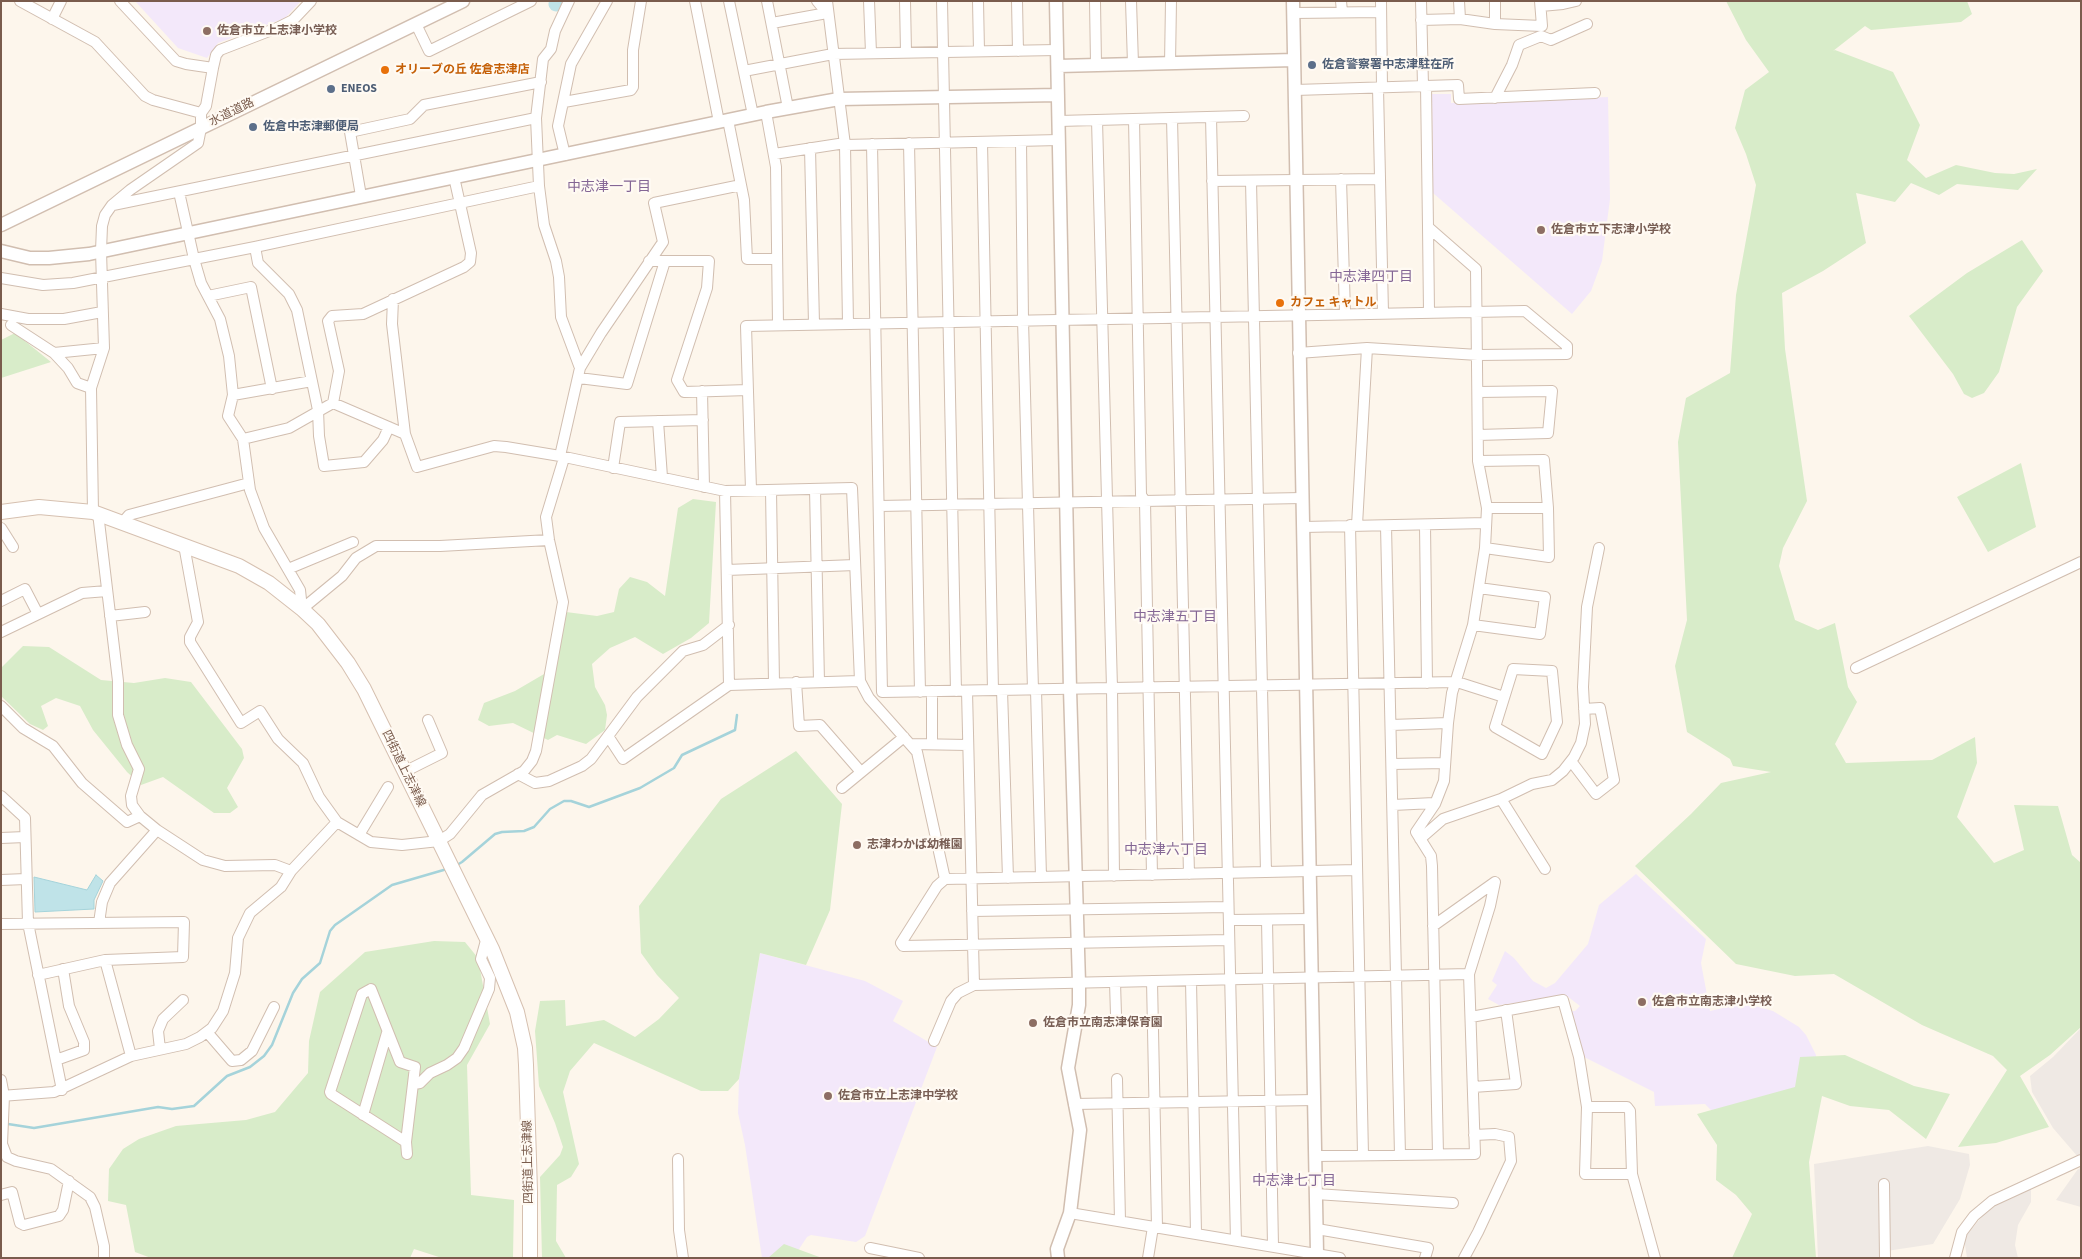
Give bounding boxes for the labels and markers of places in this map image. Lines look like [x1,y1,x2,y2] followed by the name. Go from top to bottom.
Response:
[217,24,337,38] place label: 佐倉市立上志津小学校
[201,25,213,37] marker: 佐倉市立上志津小学校
[1322,58,1454,72] place label: 佐倉警察署中志津駐在所
[1306,59,1318,71] marker: 佐倉警察署中志津駐在所
[395,63,529,77] place label: オリーブの丘 佐倉志津店
[379,64,391,76] marker: オリーブの丘 佐倉志津店
[341,82,377,96] place label: ENEOS
[325,83,337,95] marker: ENEOS
[263,120,359,134] place label: 佐倉中志津郵便局
[247,121,259,133] marker: 佐倉中志津郵便局
[1551,223,1671,237] place label: 佐倉市立下志津小学校
[1535,224,1547,236] marker: 佐倉市立下志津小学校
[1290,296,1376,310] place label: カフェ キャトル
[1274,297,1286,309] marker: カフェ キャトル
[867,838,963,852] place label: 志津わかば幼稚園
[851,839,863,851] marker: 志津わかば幼稚園
[1652,995,1772,1009] place label: 佐倉市立南志津小学校
[1636,996,1648,1008] marker: 佐倉市立南志津小学校
[1043,1016,1163,1030] place label: 佐倉市立南志津保育園
[1027,1017,1039,1029] marker: 佐倉市立南志津保育園
[838,1089,958,1103] place label: 佐倉市立上志津中学校
[822,1090,834,1102] marker: 佐倉市立上志津中学校

